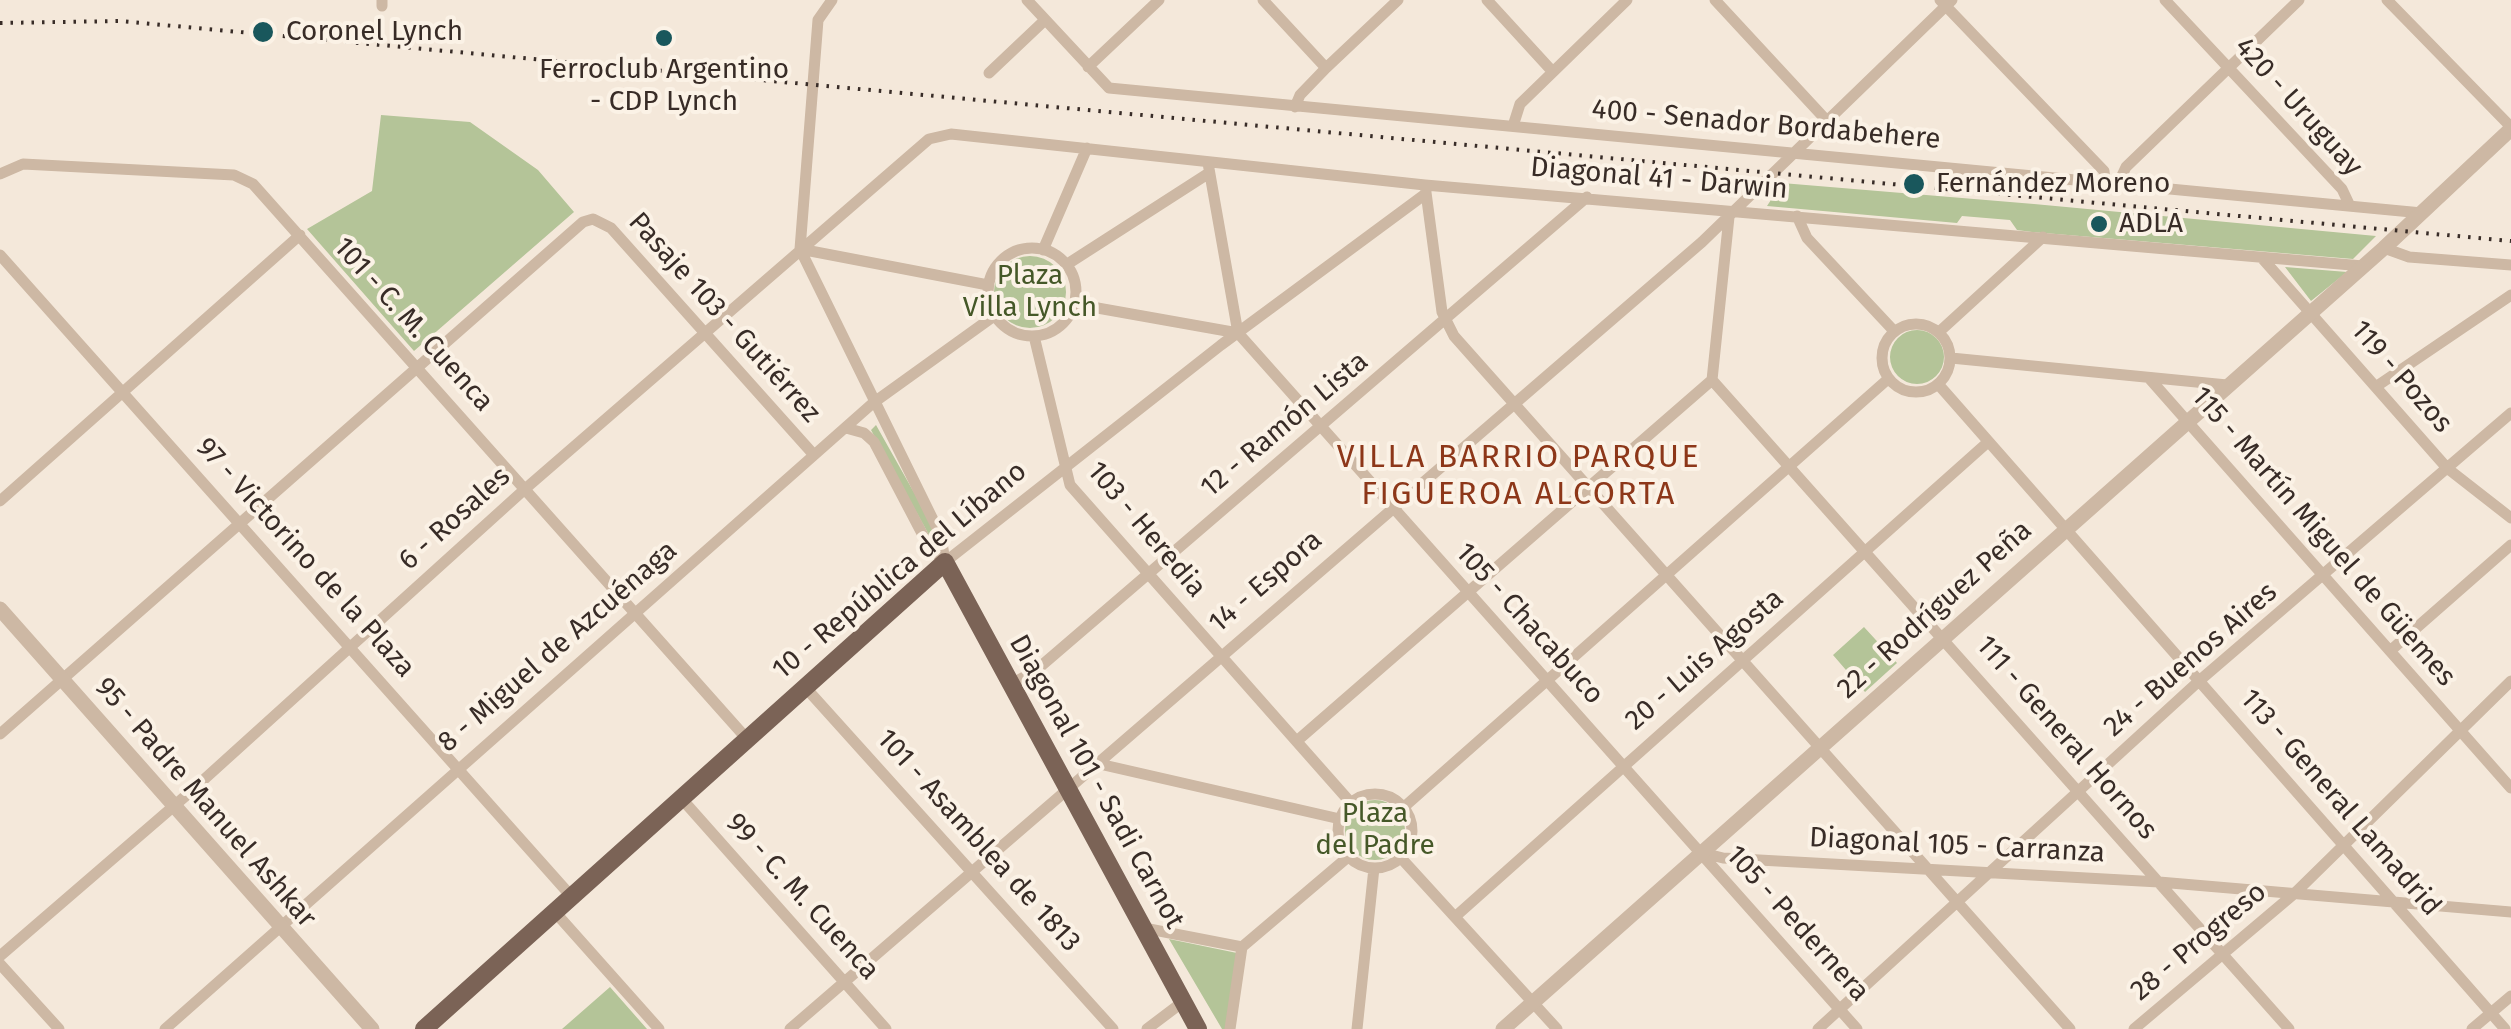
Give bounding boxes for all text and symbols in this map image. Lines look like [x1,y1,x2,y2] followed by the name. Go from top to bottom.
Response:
[286,15,463,49] place label: Coronel Lynch
[250,19,276,45] marker: Coronel Lynch
[653,27,675,49] marker: Ferroclub Argentino - CDP Lynch
[2227,31,2369,183] street label: 420 - Uruguay
[539,53,789,119] place label: Ferroclub Argentino - CDP Lynch
[1590,93,1942,157] street label: 400 - Senador Bordabehere
[1529,151,1789,207] street label: Diagonal 41 - Darwin
[1936,167,2170,201] place label: Fernández Moreno
[1901,171,1927,197] marker: Fernández Moreno
[621,206,827,430] street label: Pasaje 103 - Gutiérrez
[2119,207,2183,241] place label: ADLA
[2088,213,2110,235] marker: ADLA
[326,231,500,419] street label: 101 - C. M. Cuenca
[963,259,1097,325] park label: Plaza Villa Lynch
[2343,314,2459,440] street label: 119 - Pozos
[1194,345,1376,505] street label: 12 - Ramón Lista
[2184,380,2462,694] street label: 115 - Martín Miguel de Güemes
[188,431,422,685] street label: 97 - Victorino de la Plaza
[1337,439,1701,514] district label: VILLA BARRIO PARQUE FIGUEROA ALCORTA
[766,455,1034,687] street label: 10 - República del Líbano
[1079,455,1213,605] street label: 103 - Heredia
[392,460,518,578] street label: 6 - Rosales
[1831,514,2039,706] street label: 22 - Rodríguez Peña
[1202,524,1330,640] street label: 14 - Espora
[432,534,684,760] street label: 8 - Miguel de Azcuénaga
[1448,536,1610,712] street label: 105 - Chacabuco
[2098,576,2284,744] street label: 24 - Buenos Aires
[1619,582,1791,738] street label: 20 - Luis Agosta
[1001,629,1191,935] street label: Diagonal 101 - Sadi Carnot
[1968,629,2164,847] street label: 111 - General Hornos
[87,671,323,935] street label: 95 - Padre Manuel Ashkar
[2232,683,2448,923] street label: 113 - General Lamadrid
[869,723,1087,959] street label: 101 - Asamblea de 1813
[1315,797,1435,863] park label: Plaza del Padre
[718,807,886,987] street label: 99 - C. M. Cuenca
[1808,821,2106,871] street label: Diagonal 105 - Carranza
[1718,839,1876,1009] street label: 105 - Pedernera
[2124,876,2274,1008] street label: 28 - Progreso

